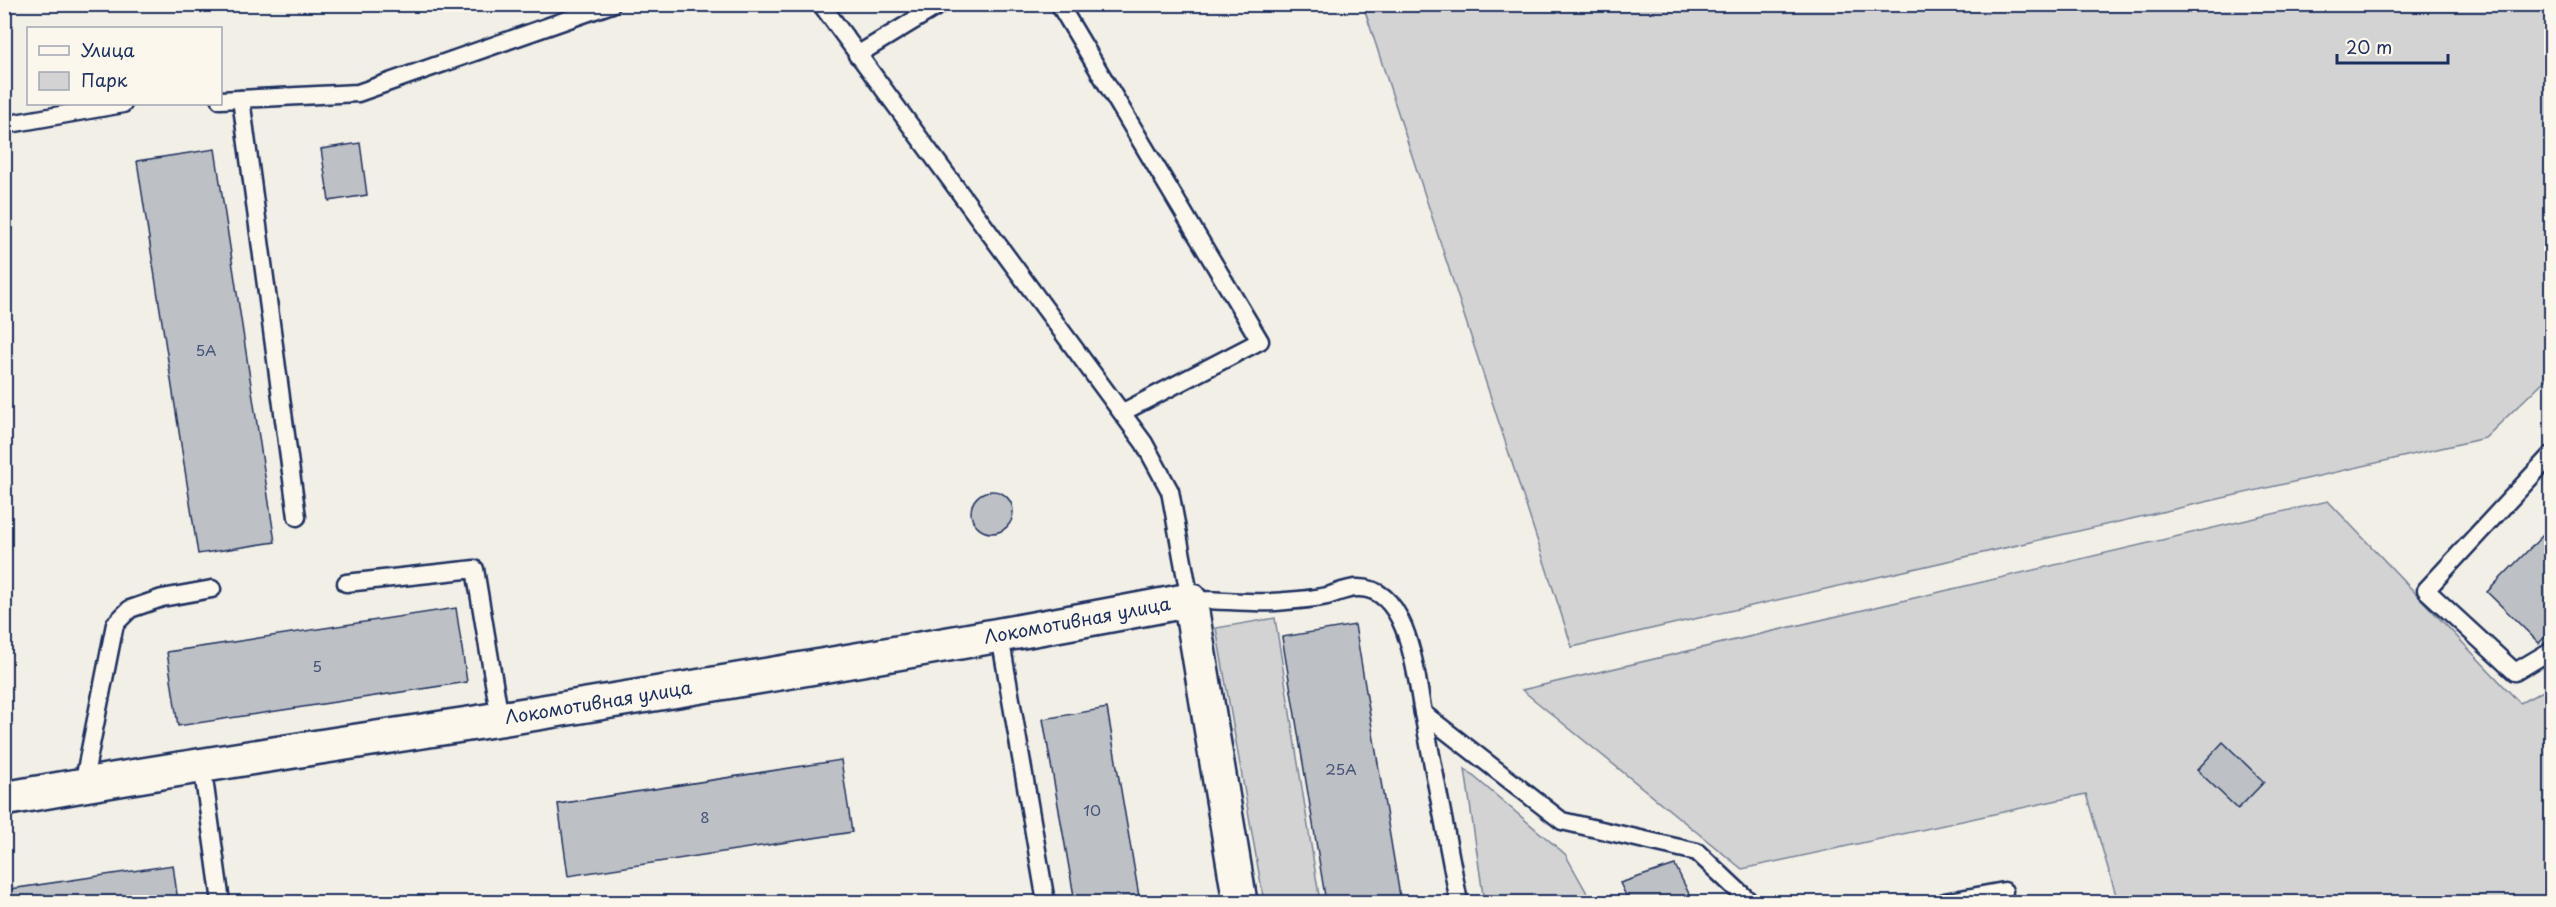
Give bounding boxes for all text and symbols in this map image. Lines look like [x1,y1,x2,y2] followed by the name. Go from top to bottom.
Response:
[27,27,222,105] legend
[2337,27,2448,65] scale bar
[2346,33,2392,60] text: 20 m
[81,36,135,63] text: Улица
[81,66,128,93] text: Парк
[195,338,217,361] house number: 5А
[982,589,1173,650] street label: Локомотивная улица
[312,654,322,677] house number: 5
[503,673,694,730] street label: Локомотивная улица
[1325,757,1357,780] house number: 25А
[1083,798,1101,821] house number: 10
[700,805,710,828] house number: 8

